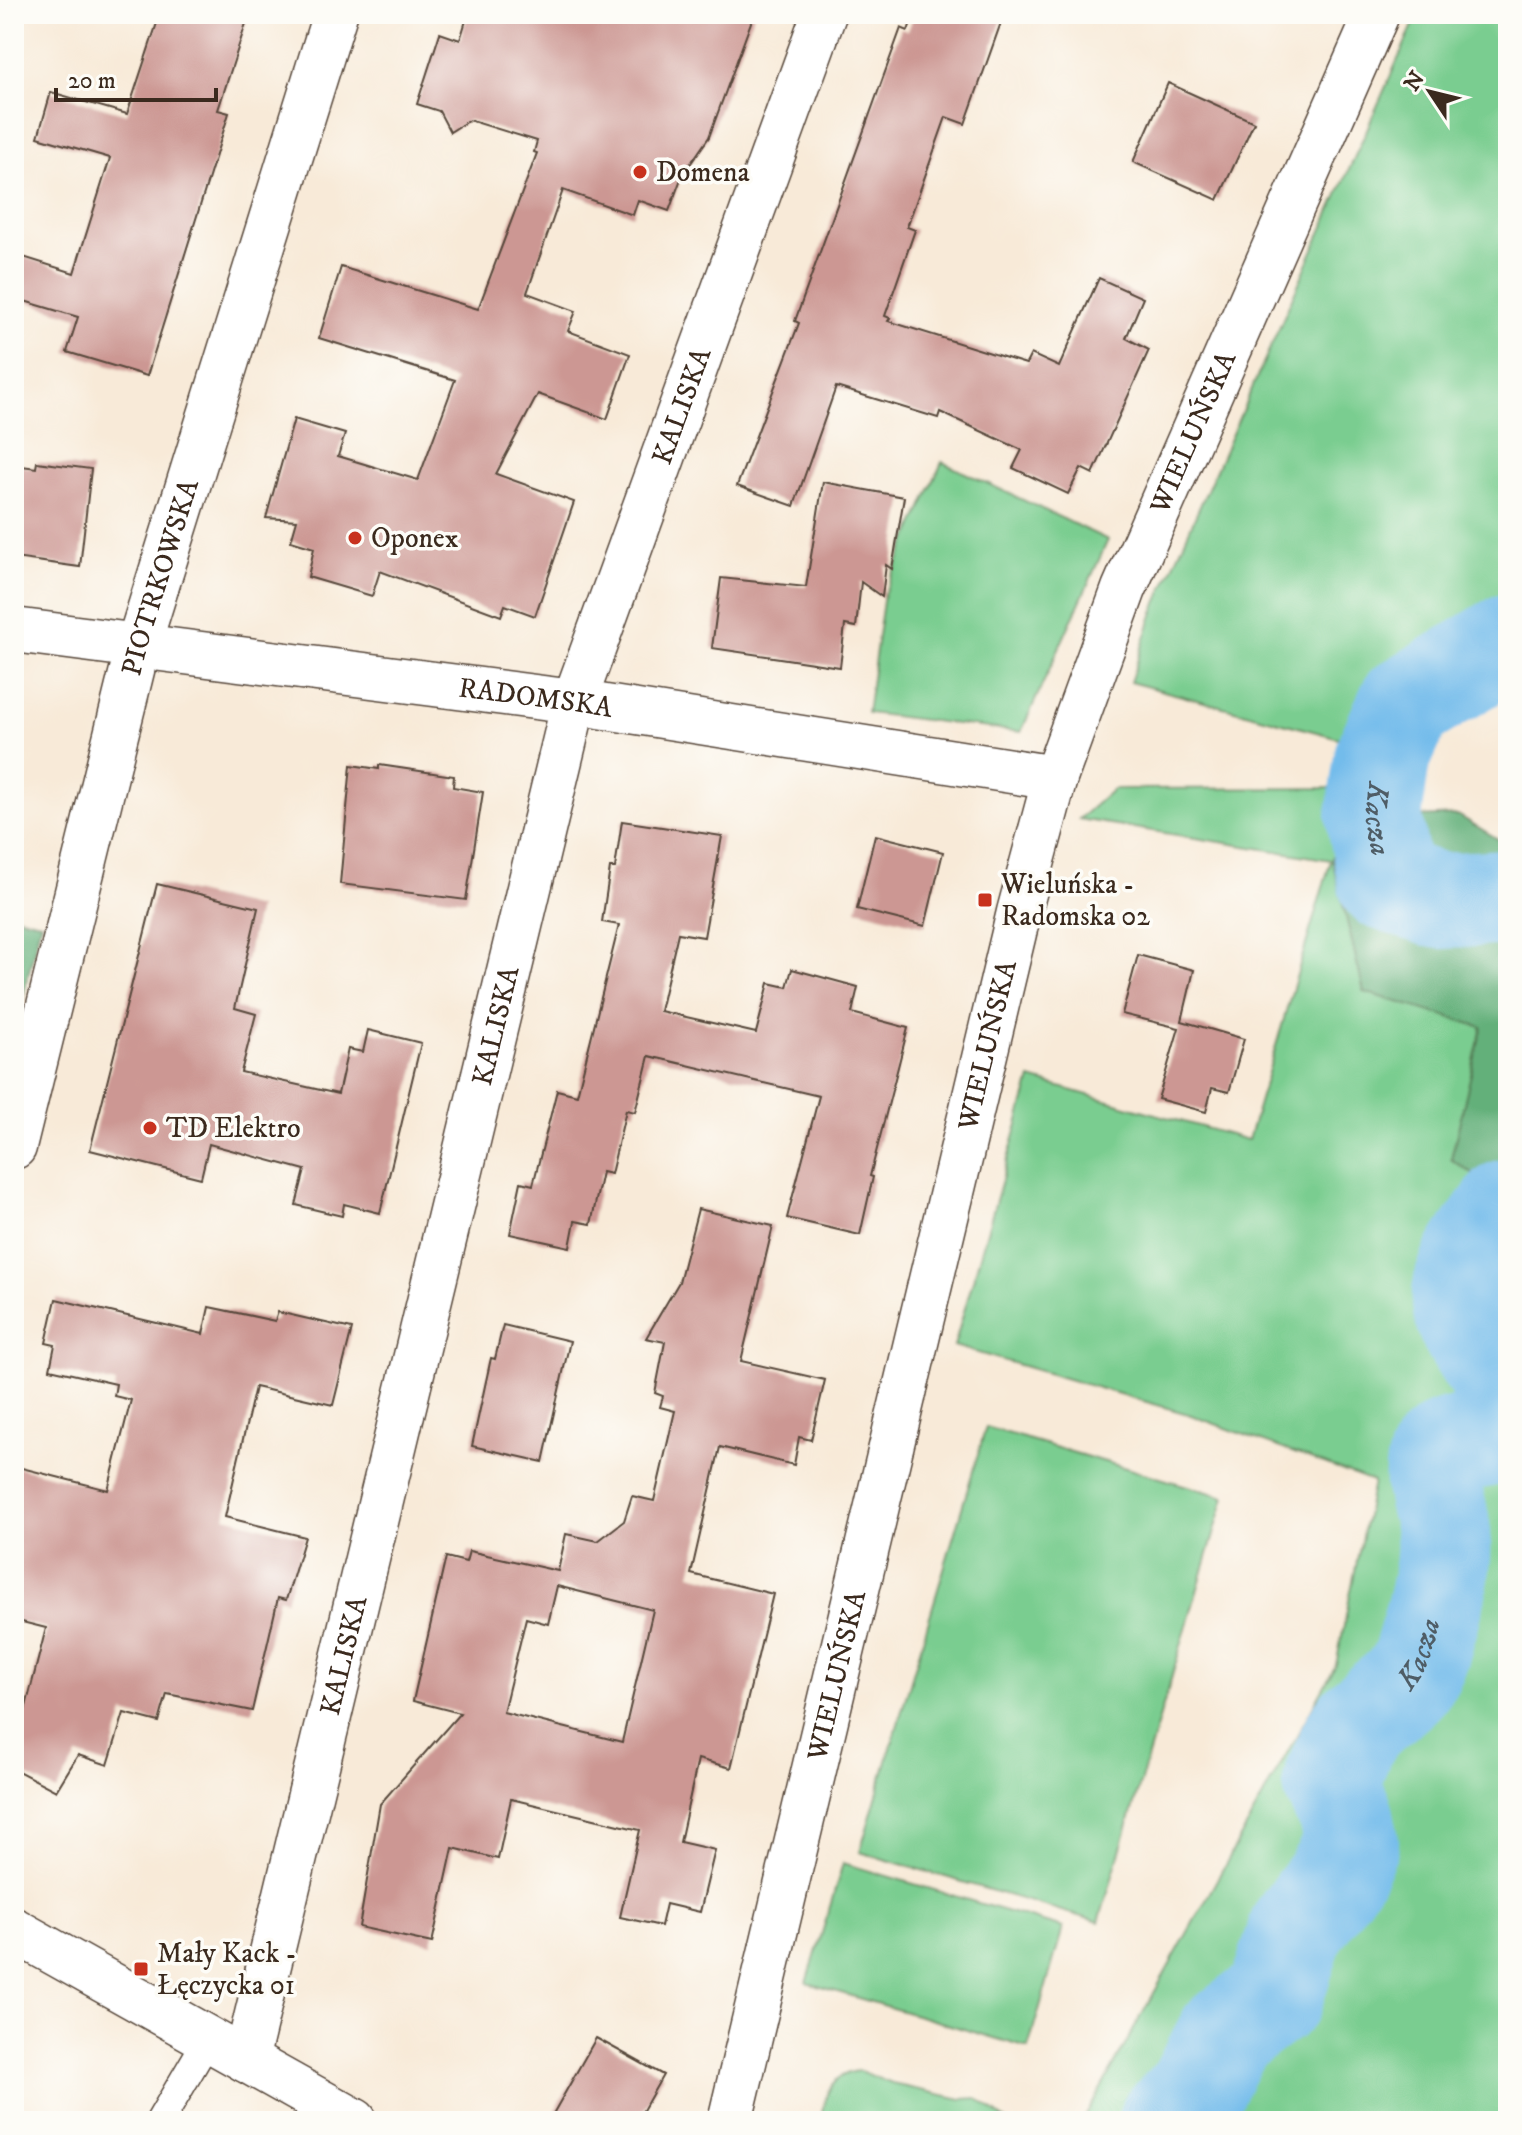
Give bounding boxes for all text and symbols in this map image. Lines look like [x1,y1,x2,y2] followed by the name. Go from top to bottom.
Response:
[56,52,216,102] scale bar
[1390,52,1470,132] north arrow
[68,66,116,96] text: 20 m
[1399,66,1431,97] text: N
[656,155,750,190] place label: Domena
[631,163,649,181] marker: Domena
[644,342,719,469] street label: KALISKA
[1142,345,1244,520] street label: WIELUŃSKA
[114,474,207,679] street label: PIOTRKOWSKA
[371,521,459,556] place label: Oponex
[346,529,364,547] marker: Oponex
[457,670,616,726] street label: RADOMSKA
[1356,779,1399,858] water label: Kacza
[1000,867,1150,934] place label: Wieluńska - Radomska 02
[976,891,994,909] marker: Wieluńska - Radomska 02
[950,956,1025,1135] street label: WIELUŃSKA
[465,961,527,1089] street label: KALISKA
[166,1111,301,1146] place label: TD Elektro
[141,1119,159,1137] marker: TD Elektro
[799,1586,874,1765] street label: WIELUŃSKA
[312,1591,375,1719] street label: KALISKA
[1388,1614,1449,1698] water label: Kacza
[157,1936,297,2003] place label: Mały Kack - Łęczycka 01
[132,1960,150,1978] marker: Mały Kack - Łęczycka 01

